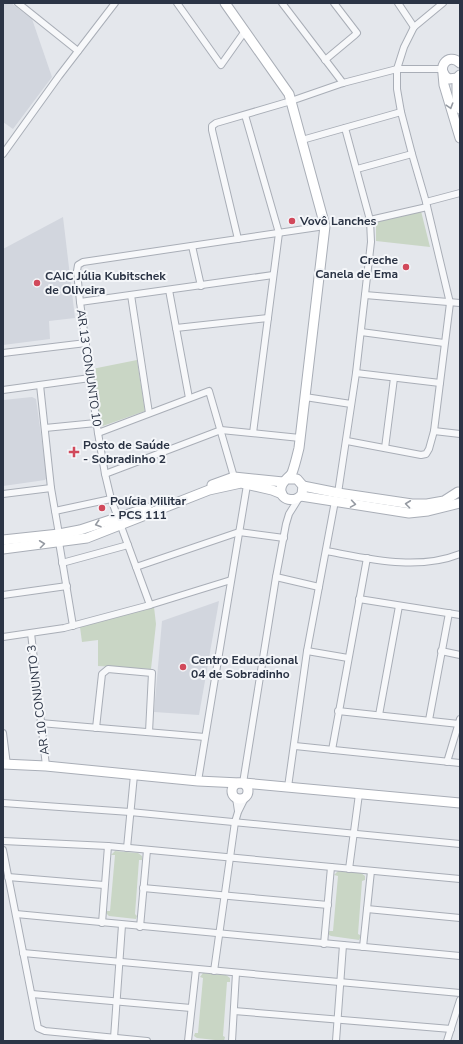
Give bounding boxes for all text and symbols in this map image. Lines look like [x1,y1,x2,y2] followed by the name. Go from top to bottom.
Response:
[445,102,454,109] one-way arrow
[299,213,376,229] place label: Vovô Lanches
[287,216,297,226] marker: Vovô Lanches
[315,252,398,282] place label: Creche Canela de Ema
[401,262,411,272] marker: Creche Canela de Ema
[45,268,166,298] place label: CAIC Júlia Kubitschek de Oliveira
[32,278,42,288] marker: CAIC Júlia Kubitschek de Oliveira
[73,308,105,428] street label: AR 13 CONJUNTO 10
[83,437,170,467] place label: Posto de Saúde - Sobradinho 2
[68,446,80,458] marker: Posto de Saúde - Sobradinho 2
[110,493,186,523] place label: Polícia Militar - PCS 111
[350,499,356,508] one-way arrow
[405,499,411,508] one-way arrow
[97,503,107,513] marker: Polícia Militar - PCS 111
[95,519,102,528] one-way arrow
[39,540,45,549] one-way arrow
[23,644,53,756] street label: AR 10 CONJUNTO 3
[191,652,298,682] place label: Centro Educacional 04 de Sobradinho
[178,662,188,672] marker: Centro Educacional 04 de Sobradinho

